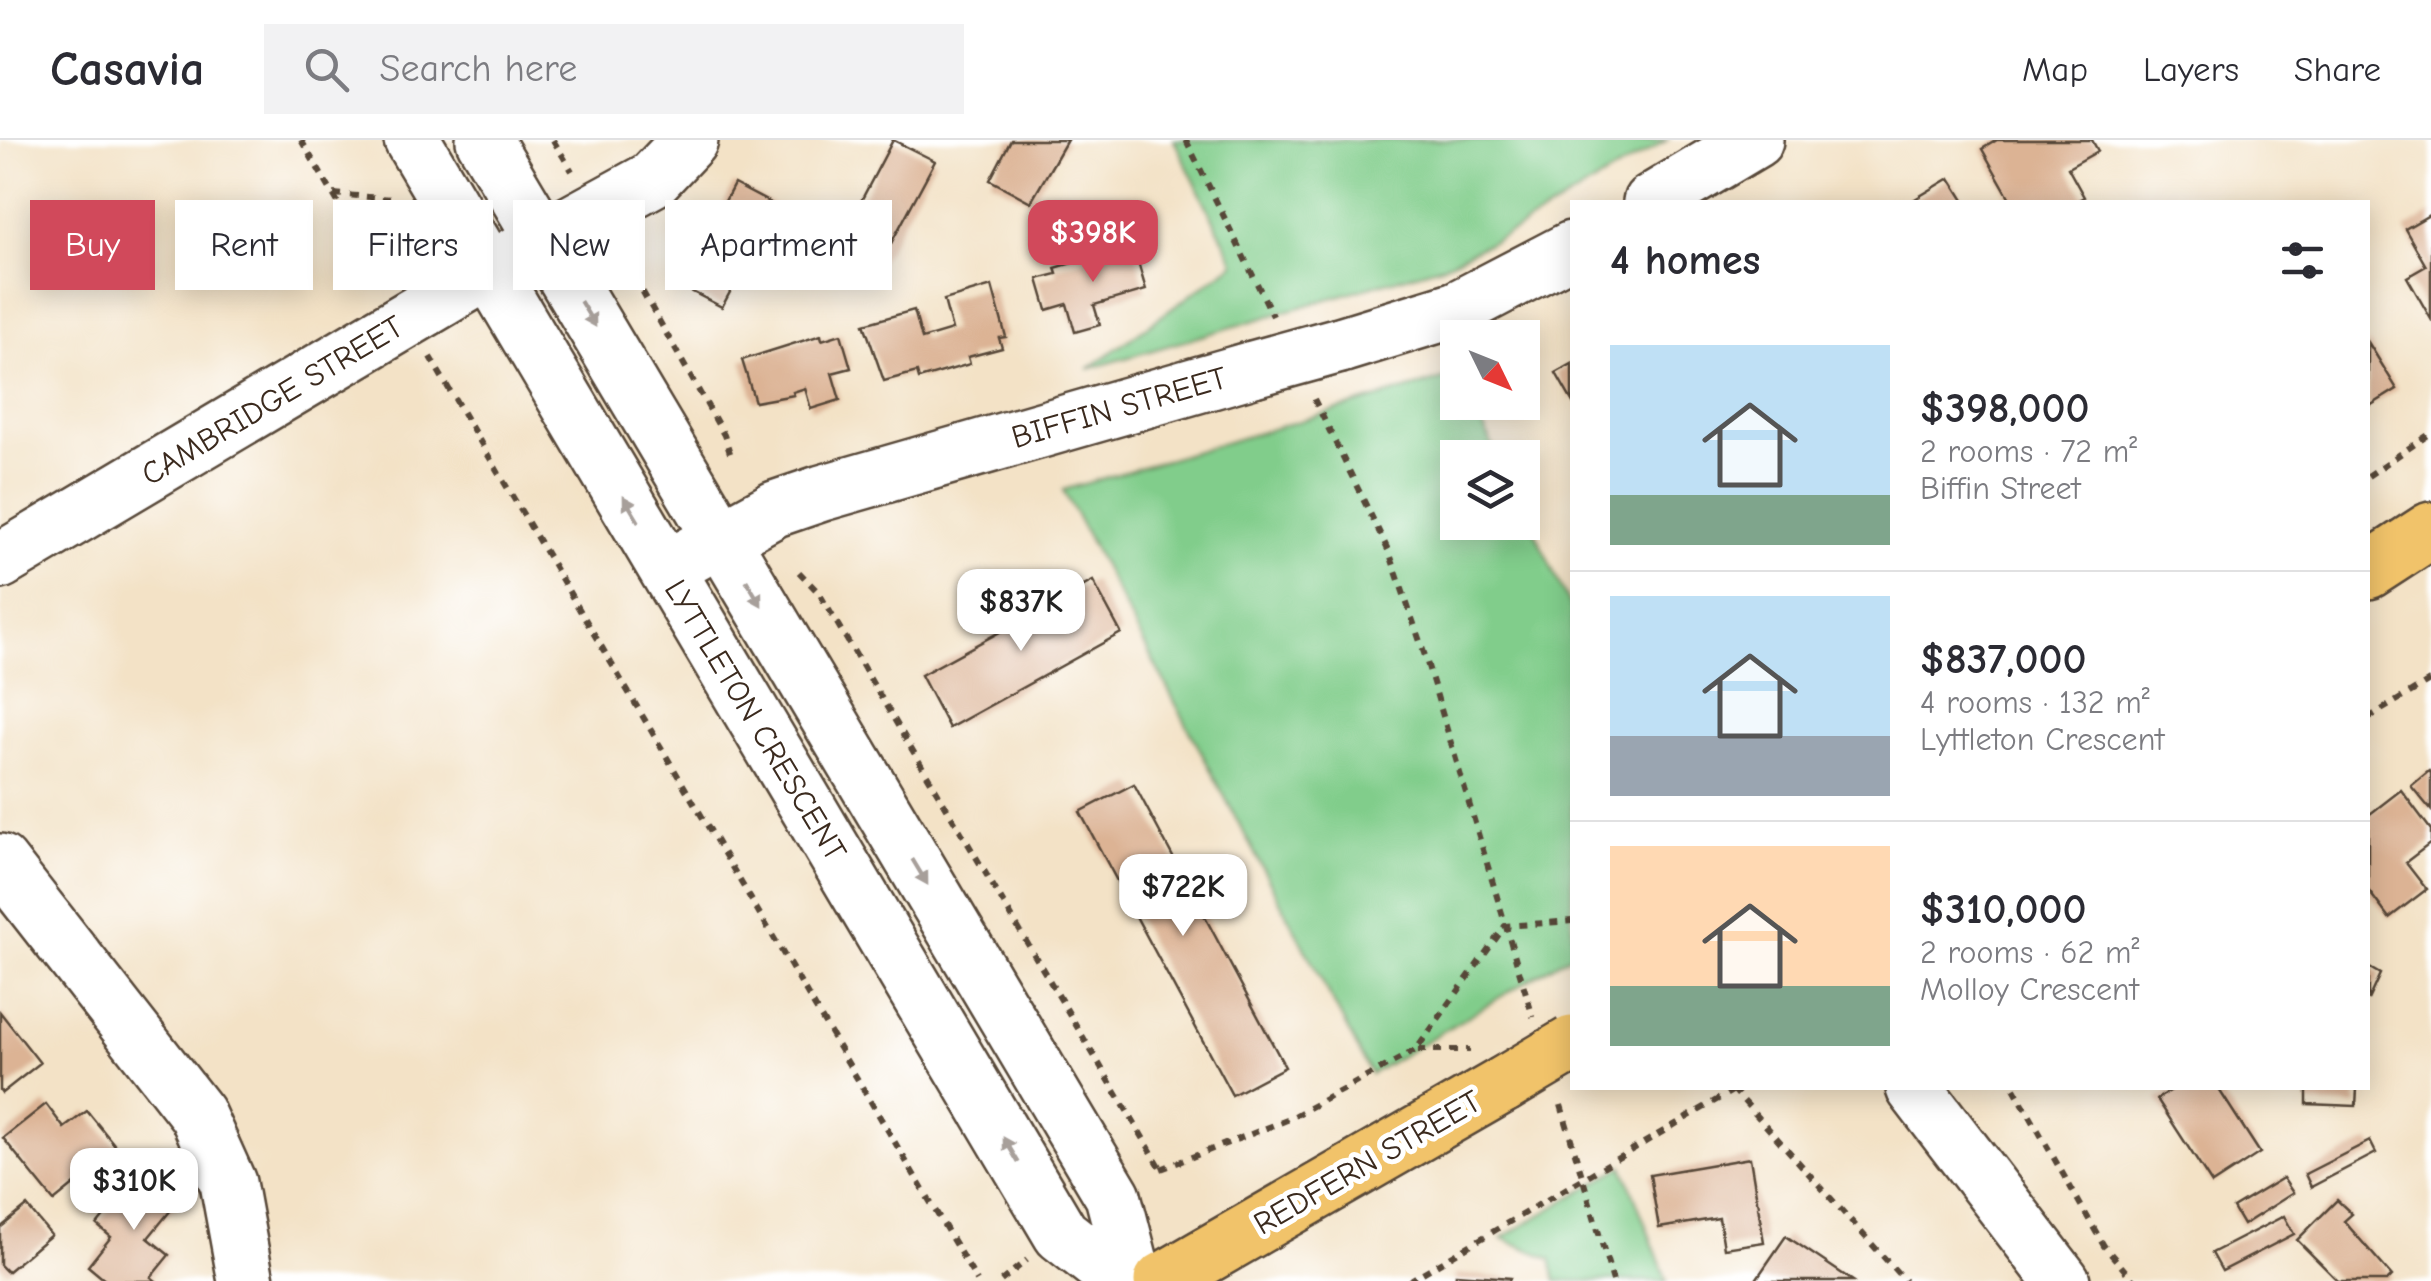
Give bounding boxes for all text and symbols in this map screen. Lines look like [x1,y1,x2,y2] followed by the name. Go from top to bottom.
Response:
[264,24,964,114] search box
[50,42,204,97] text: Casavia
[299,42,354,97] icon: search
[379,47,577,91] text: Search here
[2022,49,2088,90] text: Map
[2143,49,2239,90] text: Layers
[2294,49,2381,90] text: Share
[30,200,155,290] chip: Buy
[175,200,313,290] chip: Rent
[333,200,493,290] chip: Filters
[513,200,645,290] chip: New
[665,200,892,290] chip: Apartment
[1023,200,1163,285] pin: $398K
[1050,214,1136,251] text: $398K
[2275,233,2330,288] icon: filters
[1610,236,1760,285] text: 4 homes
[579,300,596,328] one-way arrow
[135,308,410,493] street label: CAMBRIDGE STREET
[1440,320,1540,420] north arrow
[1440,320,1540,540] map controls
[1007,359,1231,456] street label: BIFFIN STREET
[1920,384,2090,433] text: $398,000
[1690,385,1810,505] icon: home
[1920,433,2137,470] text: 2 rooms · 72 m²
[1440,440,1540,540] button: layers
[1920,470,2081,507] text: Biffin Street
[623,495,640,523] one-way arrow
[951,569,1091,654] pin: $837K
[657,573,854,868] street label: LYTTLETON CRESCENT
[745,579,762,607] one-way arrow
[979,583,1063,620] text: $837K
[1920,635,2087,684] text: $837,000
[1690,636,1810,756] icon: home
[1920,684,2150,721] text: 4 rooms · 132 m²
[1920,721,2164,758] text: Lyttleton Crescent
[1113,854,1253,939] pin: $722K
[911,858,928,886] one-way arrow
[1141,868,1225,905] text: $722K
[1920,885,2087,934] text: $310,000
[1690,886,1810,1006] icon: home
[1920,934,2139,971] text: 2 rooms · 62 m²
[1920,971,2139,1008] text: Molloy Crescent
[1247,1082,1488,1242] street label: REDFERN STREET
[1003,1136,1020,1164] one-way arrow
[64,1148,204,1233] pin: $310K
[92,1162,176,1199] text: $310K

